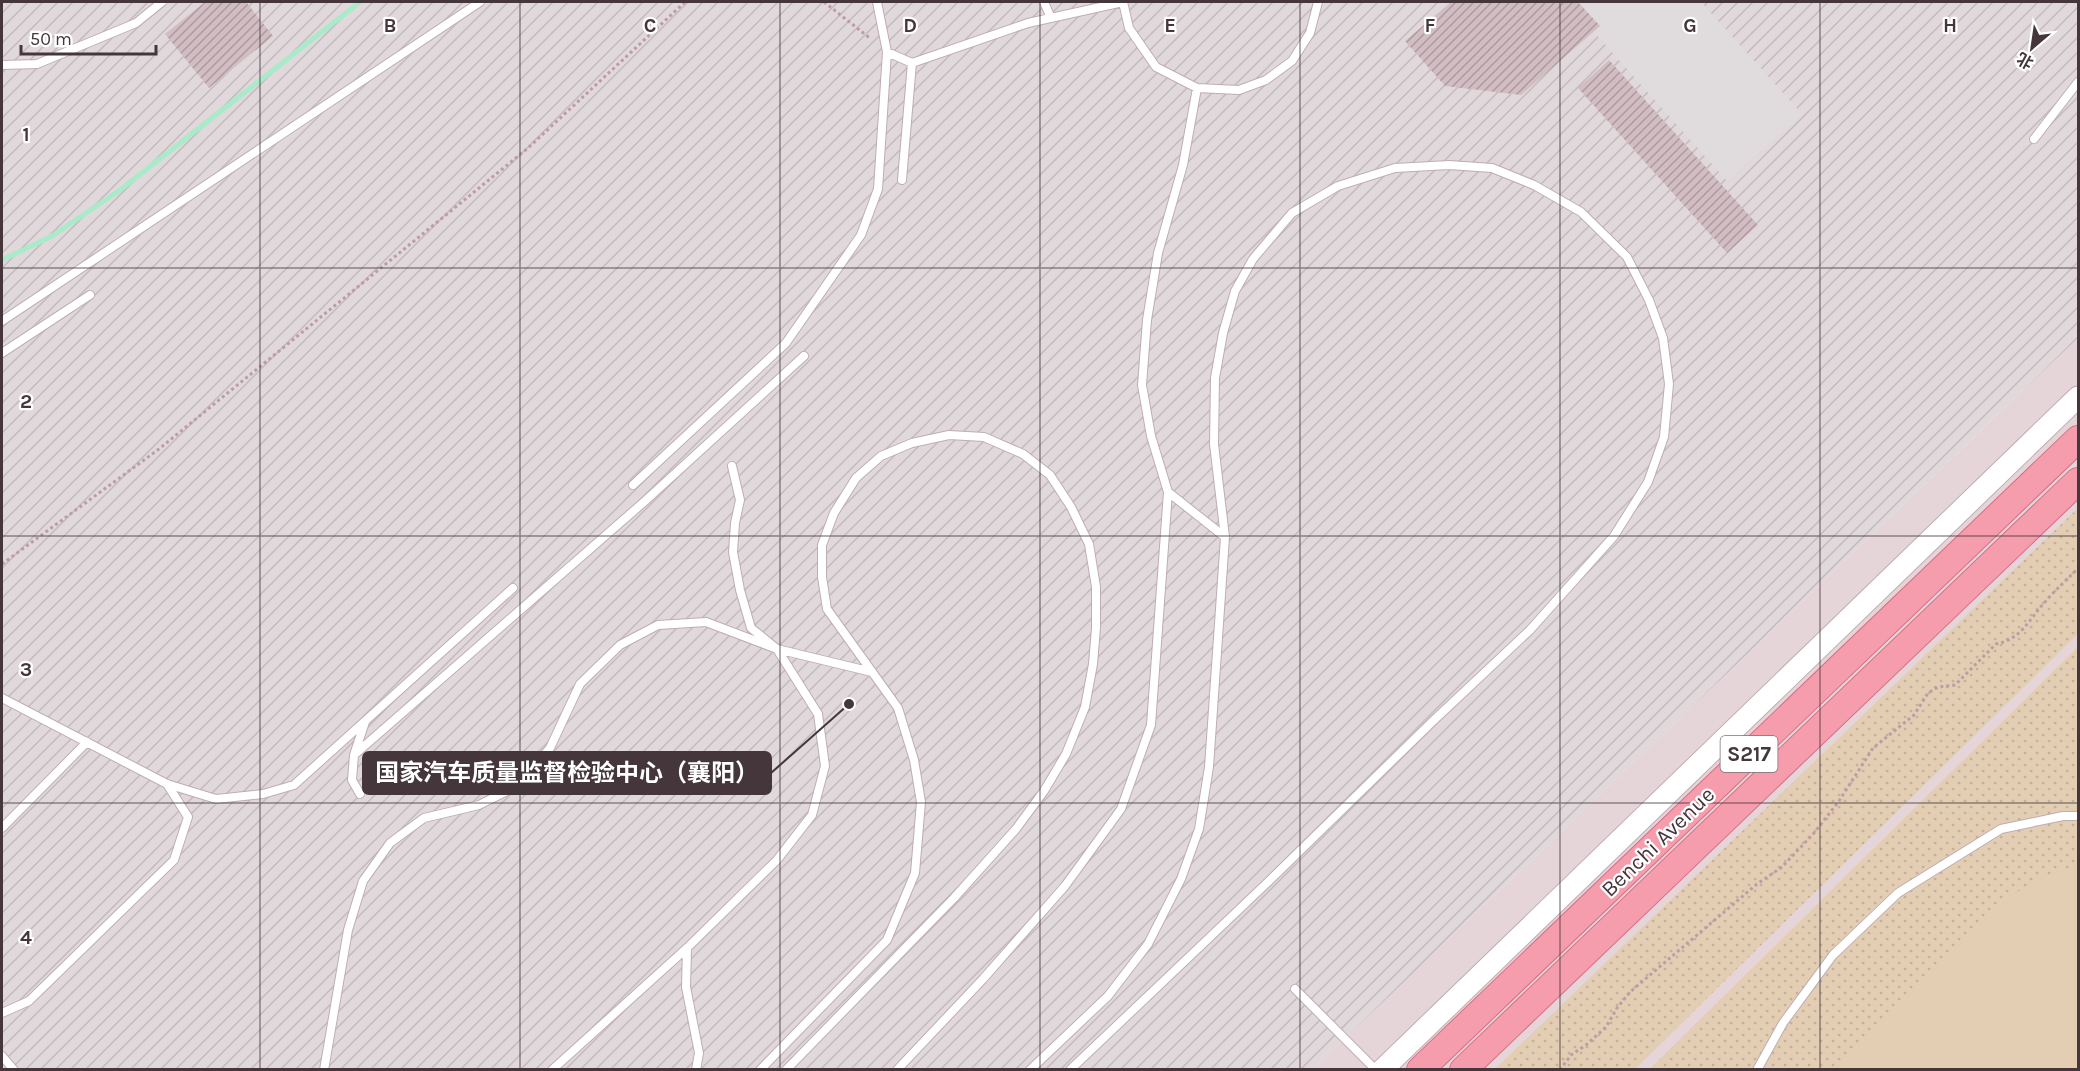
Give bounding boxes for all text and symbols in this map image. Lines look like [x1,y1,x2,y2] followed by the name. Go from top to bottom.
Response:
[384,14,396,37] text: B
[644,14,656,37] text: C
[903,14,917,37] text: D
[1164,14,1176,37] text: E
[1425,14,1436,37] text: F
[1683,14,1697,37] text: G
[1943,14,1957,37] text: H
[21,18,156,56] scale bar
[2002,18,2062,78] north arrow
[30,28,72,50] text: 50 m
[2013,48,2037,73] text: 北
[22,123,30,146] text: 1
[20,390,32,413] text: 2
[20,658,32,681] text: 3
[1720,736,1778,772] road number: S217
[363,752,771,794] callout: 国家汽车质量监督检验中心（襄阳）
[375,759,759,787] text: 国家汽车质量监督检验中心（襄阳）
[1596,782,1720,902] street label: Benchi Avenue
[20,926,32,949] text: 4

